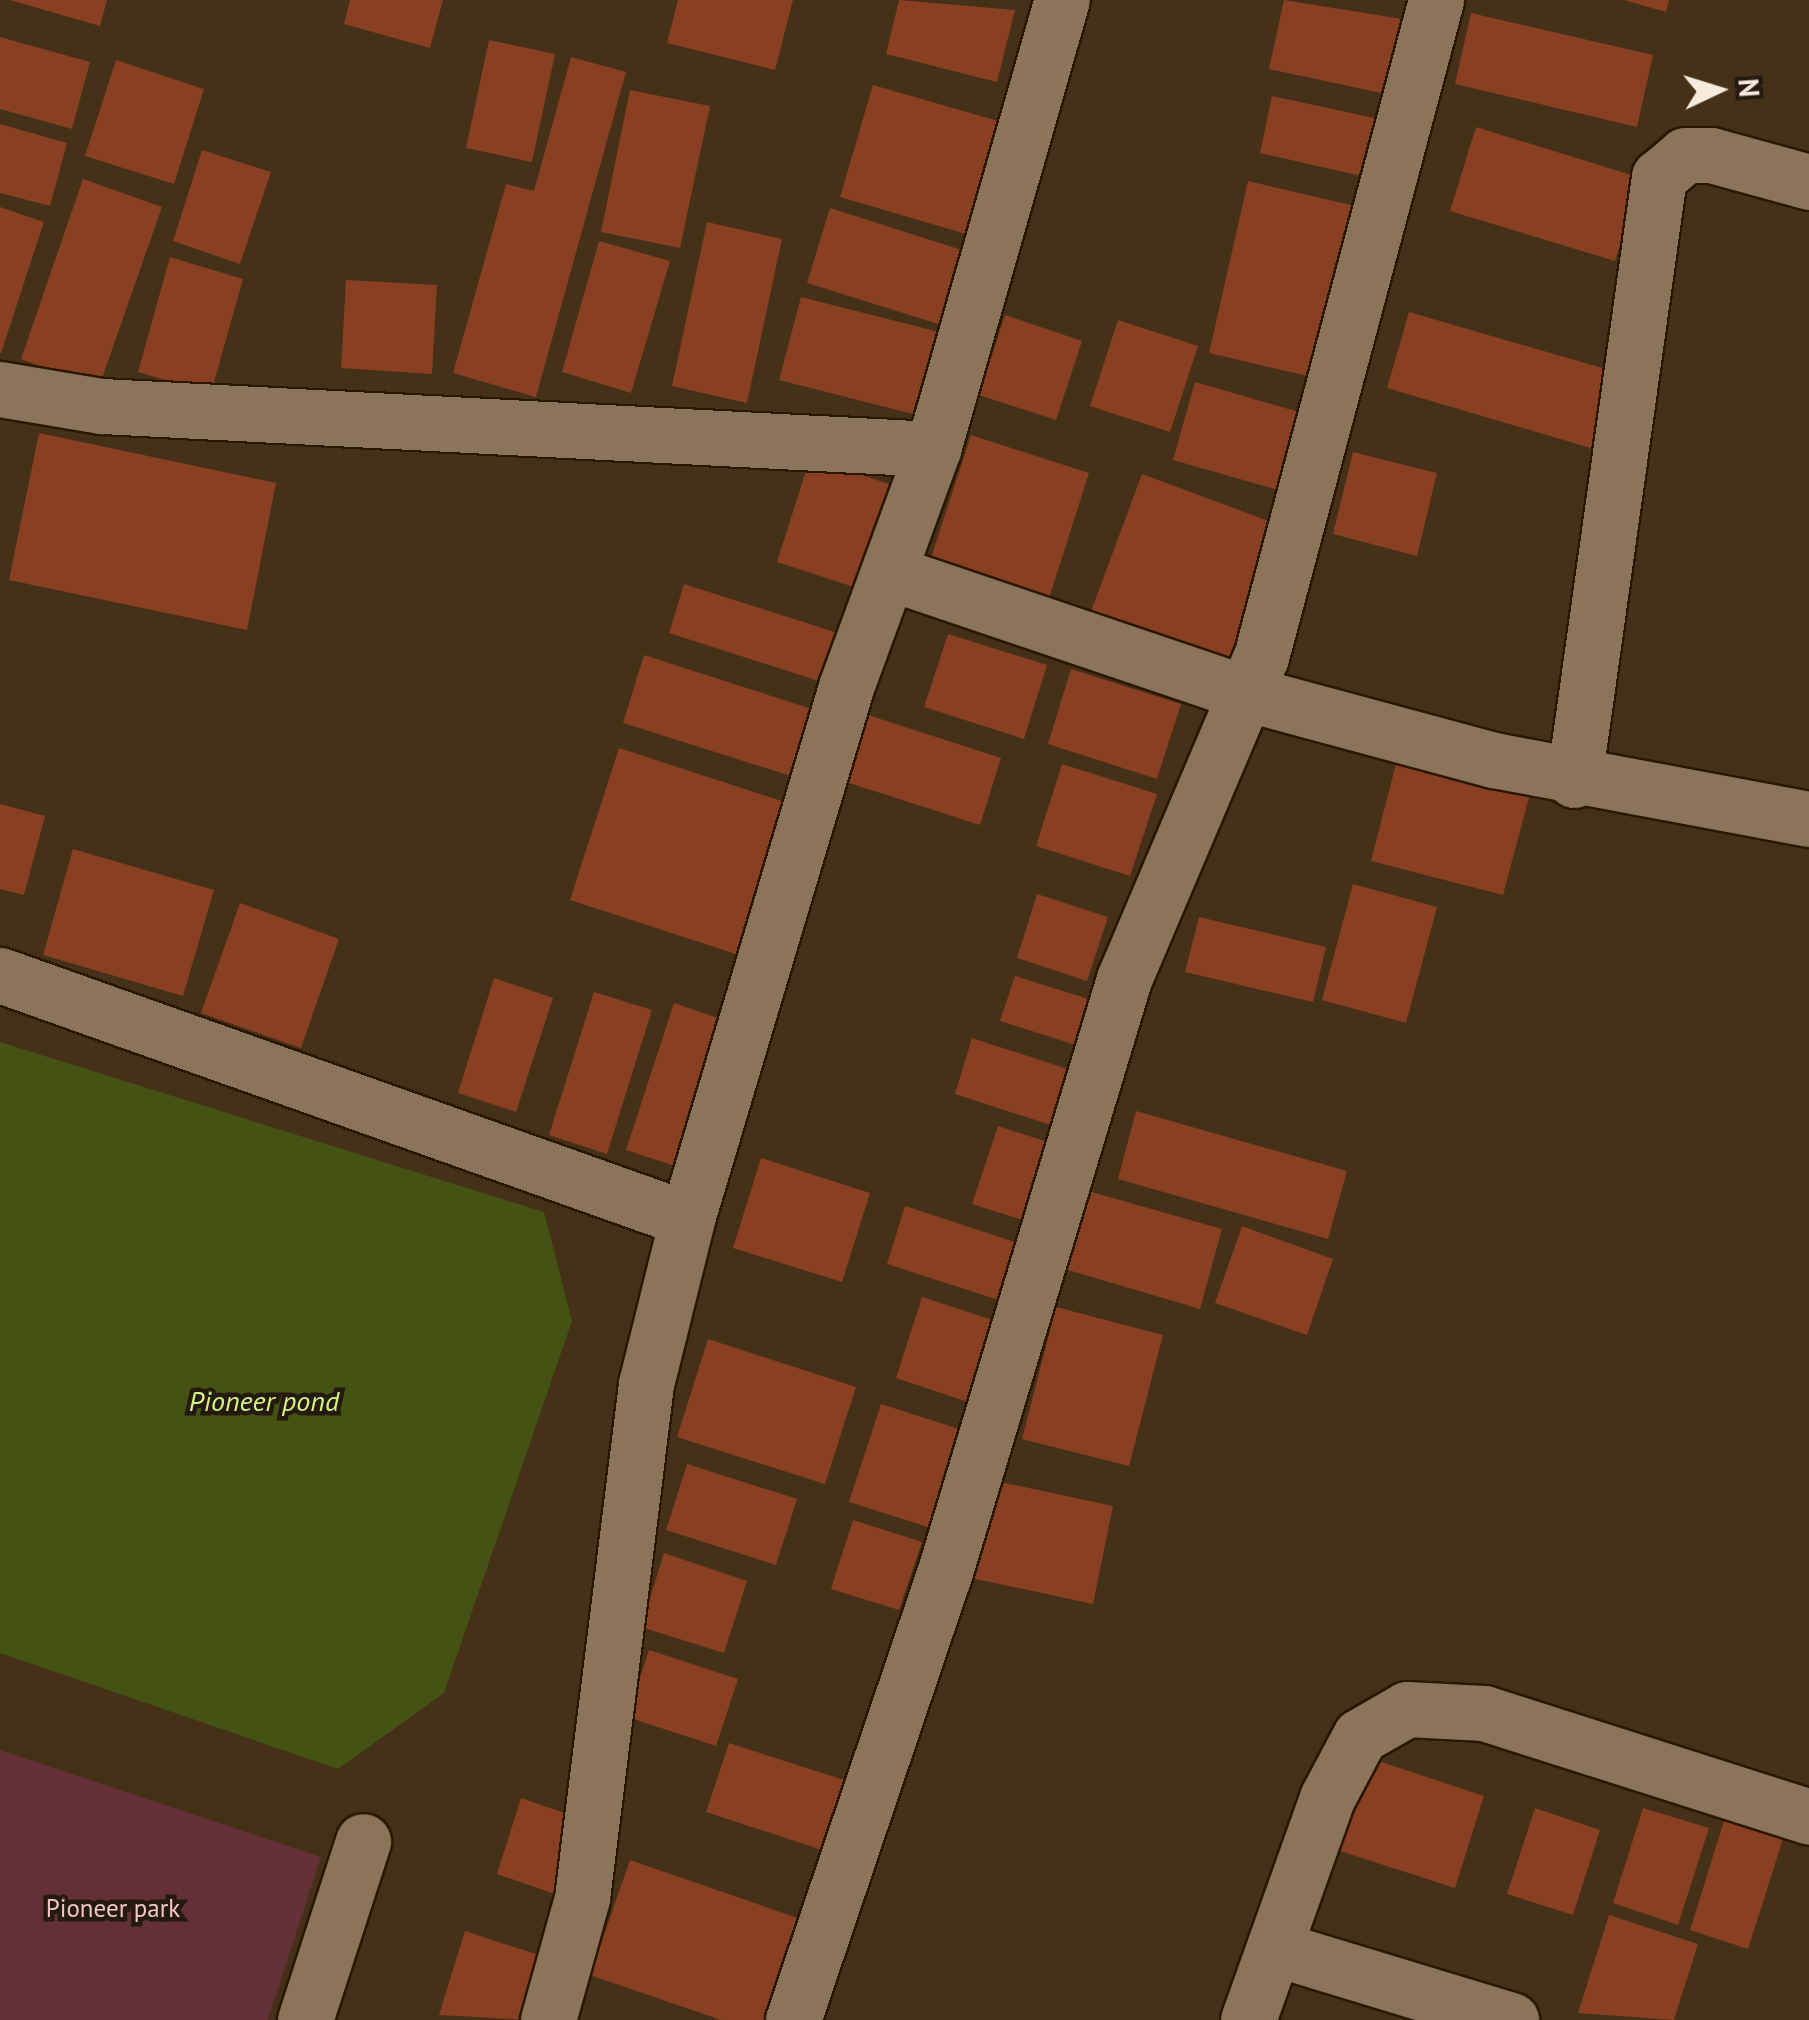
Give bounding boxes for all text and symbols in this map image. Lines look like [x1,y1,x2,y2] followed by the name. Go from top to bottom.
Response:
[1669,40,1769,140] north arrow
[1730,77,1769,98] text: N
[189,1384,339,1418] water label: Pioneer pond
[46,1893,180,1923] park label: Pioneer park

